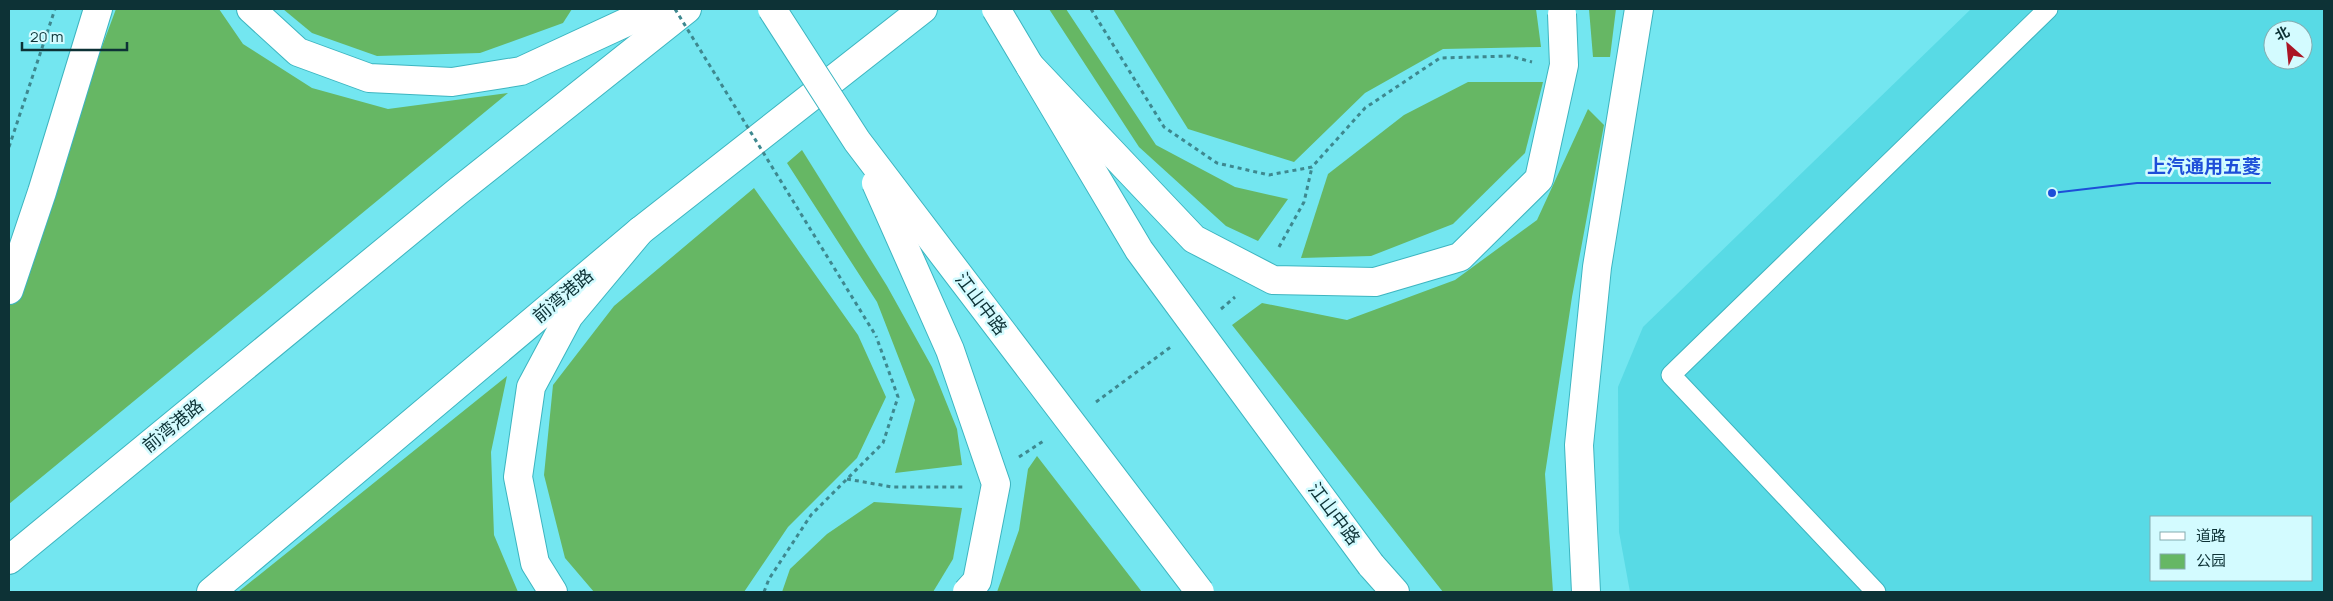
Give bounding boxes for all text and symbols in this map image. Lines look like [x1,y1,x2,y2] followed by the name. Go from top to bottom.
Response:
[22,20,128,52] scale bar
[2263,20,2313,70] north arrow
[2271,21,2292,45] text: 北
[30,26,63,47] text: 20 m
[2137,149,2271,183] callout: 上汽通用五菱
[2147,153,2261,179] text: 上汽通用五菱
[527,263,598,328] street label: 前湾港路
[951,267,1013,339] street label: 江山中路
[137,393,208,457] street label: 前湾港路
[1304,477,1366,549] street label: 江山中路
[2150,516,2313,581] legend
[2196,525,2226,546] text: 道路
[2196,550,2226,571] text: 公园

